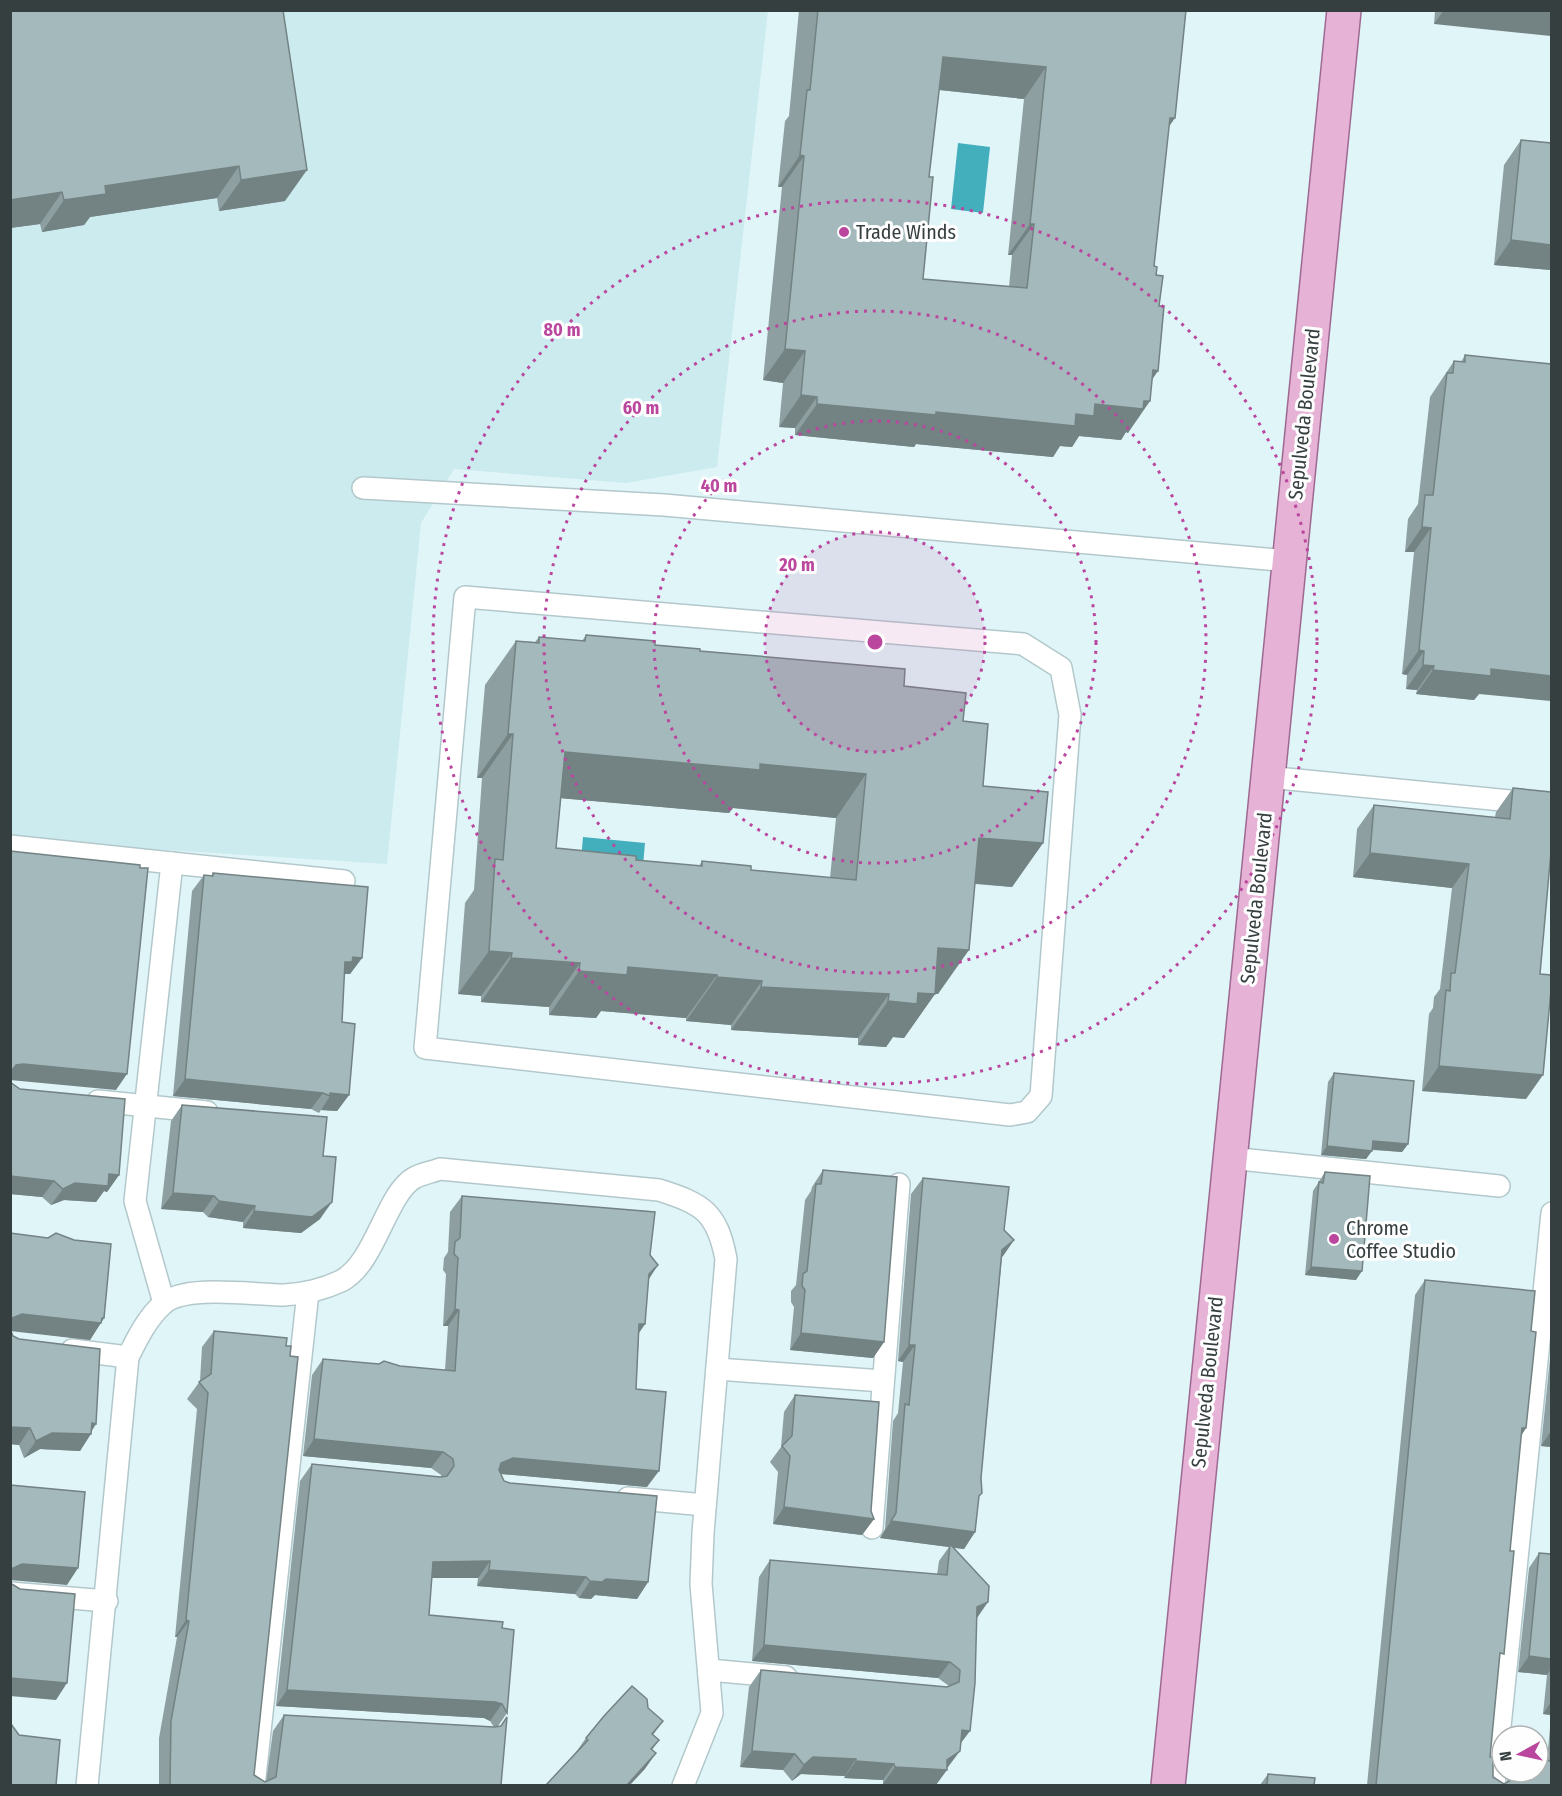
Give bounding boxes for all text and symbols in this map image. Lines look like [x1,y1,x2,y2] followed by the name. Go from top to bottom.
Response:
[856,220,956,244] place label: Trade Winds
[837,225,851,239] marker: Trade Winds
[544,319,580,341] text: 80 m
[1283,327,1325,501] street label: Sepulveda Boulevard
[623,397,659,419] text: 60 m
[701,475,737,497] text: 40 m
[778,554,815,576] text: 20 m
[865,632,885,652] centre of rings
[1235,811,1277,985] street label: Sepulveda Boulevard
[1346,1216,1456,1263] place label: Chrome Coffee Studio
[1327,1232,1341,1246] marker: Chrome Coffee Studio
[1186,1295,1228,1469] street label: Sepulveda Boulevard
[1490,1724,1550,1784] north arrow
[1496,1750,1516,1762] text: N

